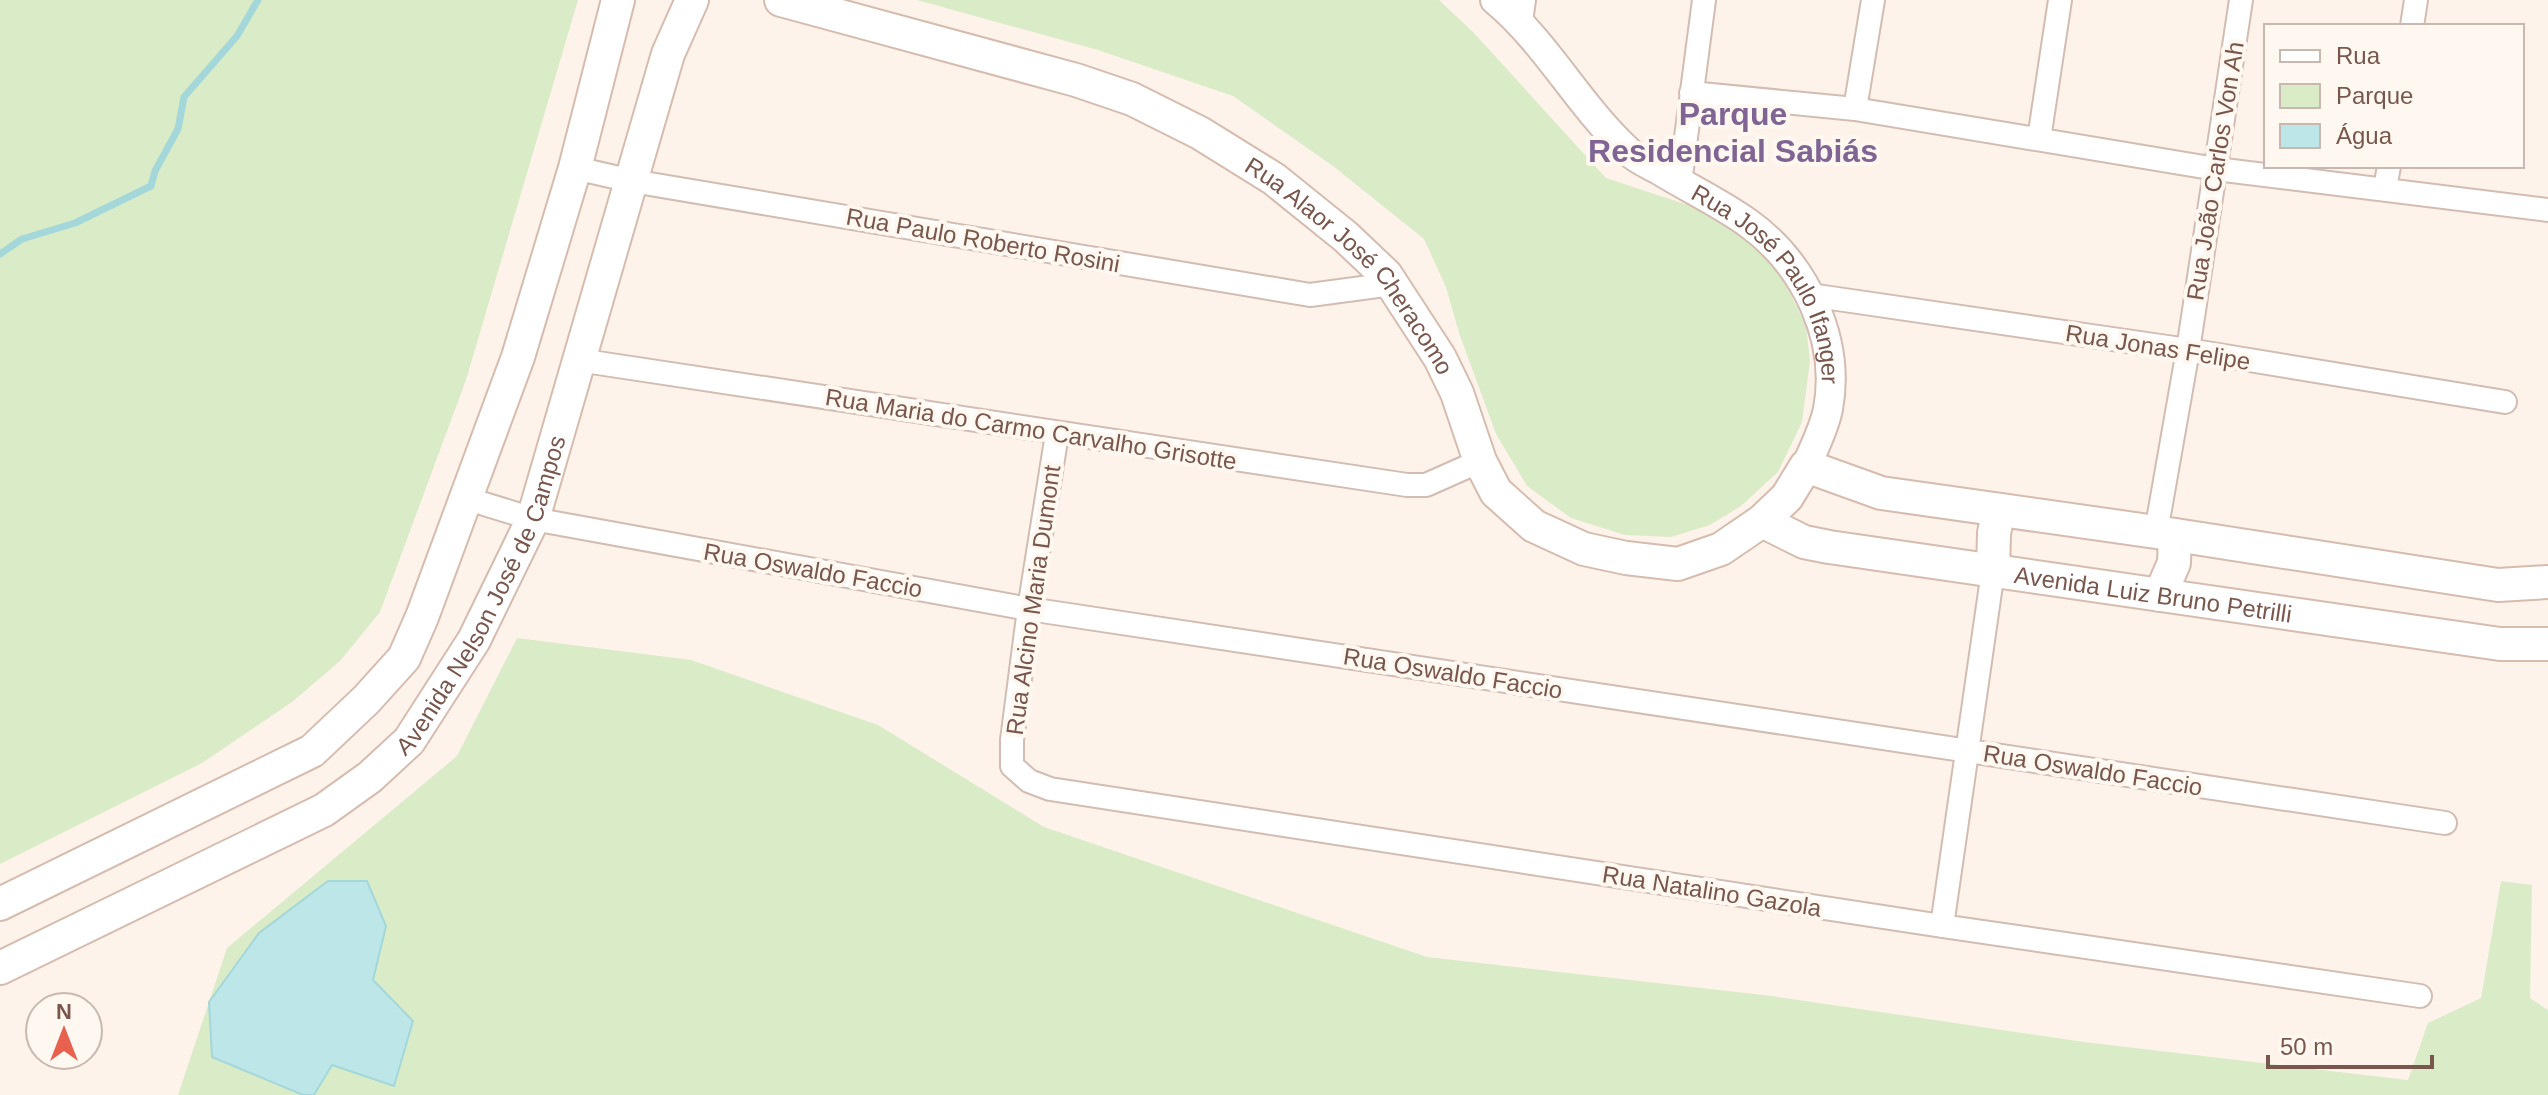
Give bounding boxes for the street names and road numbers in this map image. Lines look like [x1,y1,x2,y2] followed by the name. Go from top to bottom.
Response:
[2181,40,2249,302] street label: Rua João Carlos Von Ah
[1241,151,1459,379] street label: Rua Alaor José Cheracomo
[1687,178,1844,384] street label: Rua José Paulo Ifanger
[844,203,1122,277] street label: Rua Paulo Roberto Rosini
[2064,319,2252,375] street label: Rua Jonas Felipe
[823,383,1239,475] street label: Rua Maria do Carmo Carvalho Grisotte
[390,432,570,760] street label: Avenida Nelson José de Campos
[1001,463,1065,737] street label: Rua Alcino Maria Dumont
[702,537,924,603] street label: Rua Oswaldo Faccio
[2013,560,2294,627] street label: Avenida Luiz Bruno Petrilli
[1342,642,1564,704] street label: Rua Oswaldo Faccio
[1982,739,2204,801] street label: Rua Oswaldo Faccio
[1601,860,1824,922] street label: Rua Natalino Gazola

